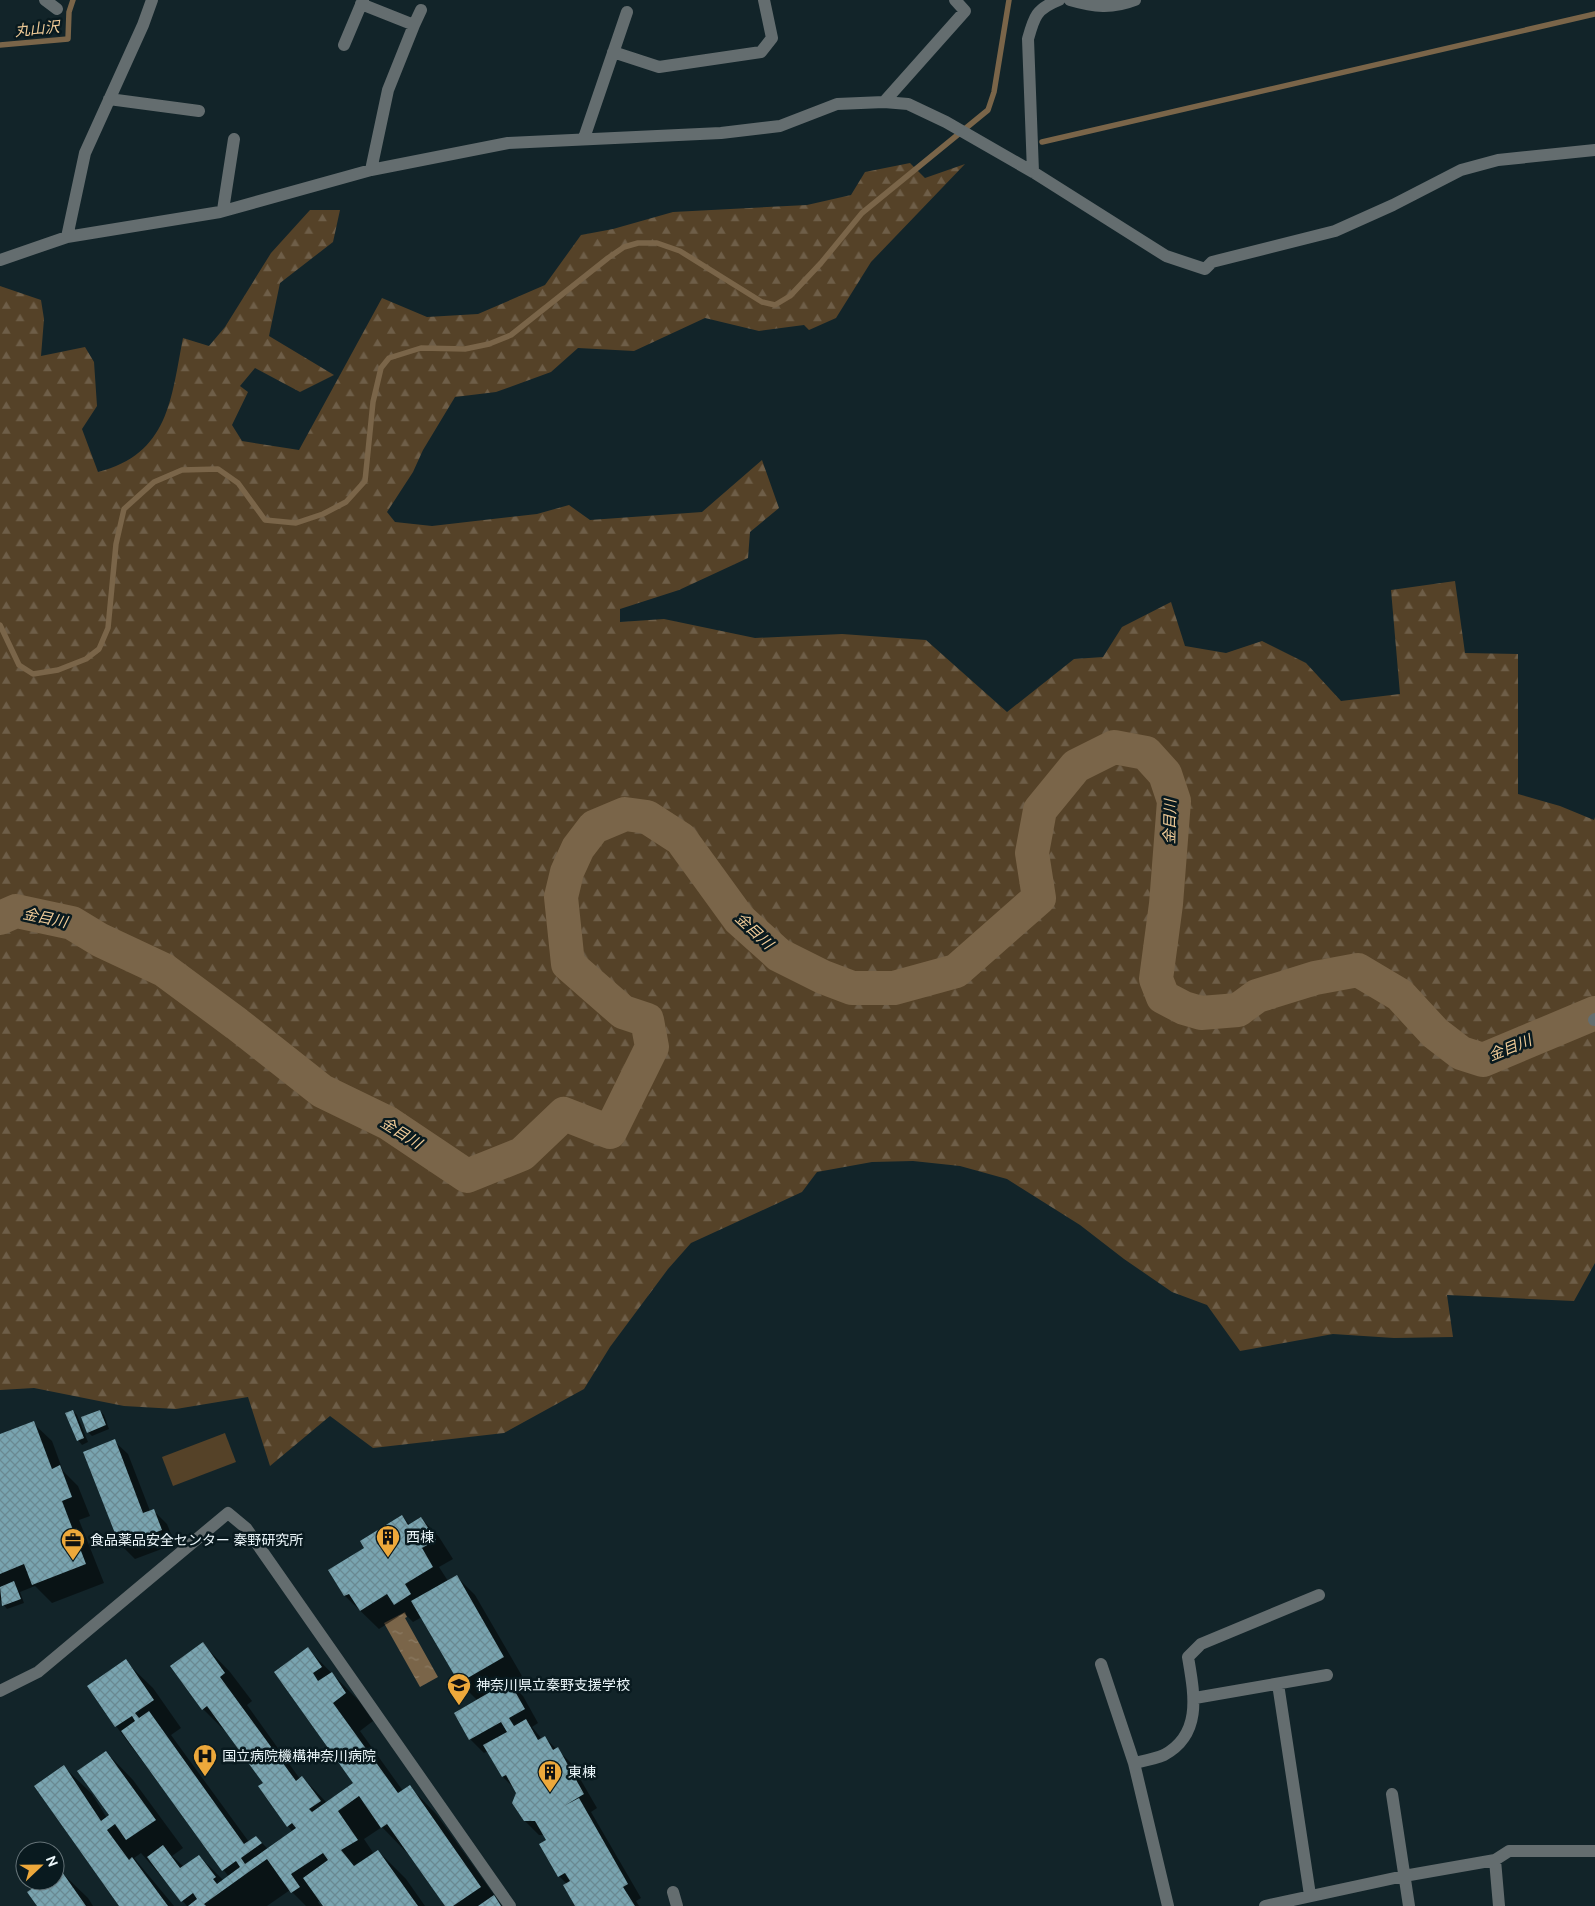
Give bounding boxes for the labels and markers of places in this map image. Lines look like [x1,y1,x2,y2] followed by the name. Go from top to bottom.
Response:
[375,1524,401,1558] building icon: 西棟
[60,1527,86,1561] office icon: 食品薬品安全センター 秦野研究所
[406,1529,434,1545] place label: 西棟
[90,1532,303,1548] place label: 食品薬品安全センター 秦野研究所
[446,1672,472,1706] school or university icon: 神奈川県立秦野支援学校
[476,1677,630,1693] place label: 神奈川県立秦野支援学校
[192,1743,218,1777] hospital icon: 国立病院機構神奈川病院
[222,1748,376,1764] place label: 国立病院機構神奈川病院
[537,1759,563,1793] building icon: 東棟
[568,1764,596,1780] place label: 東棟

